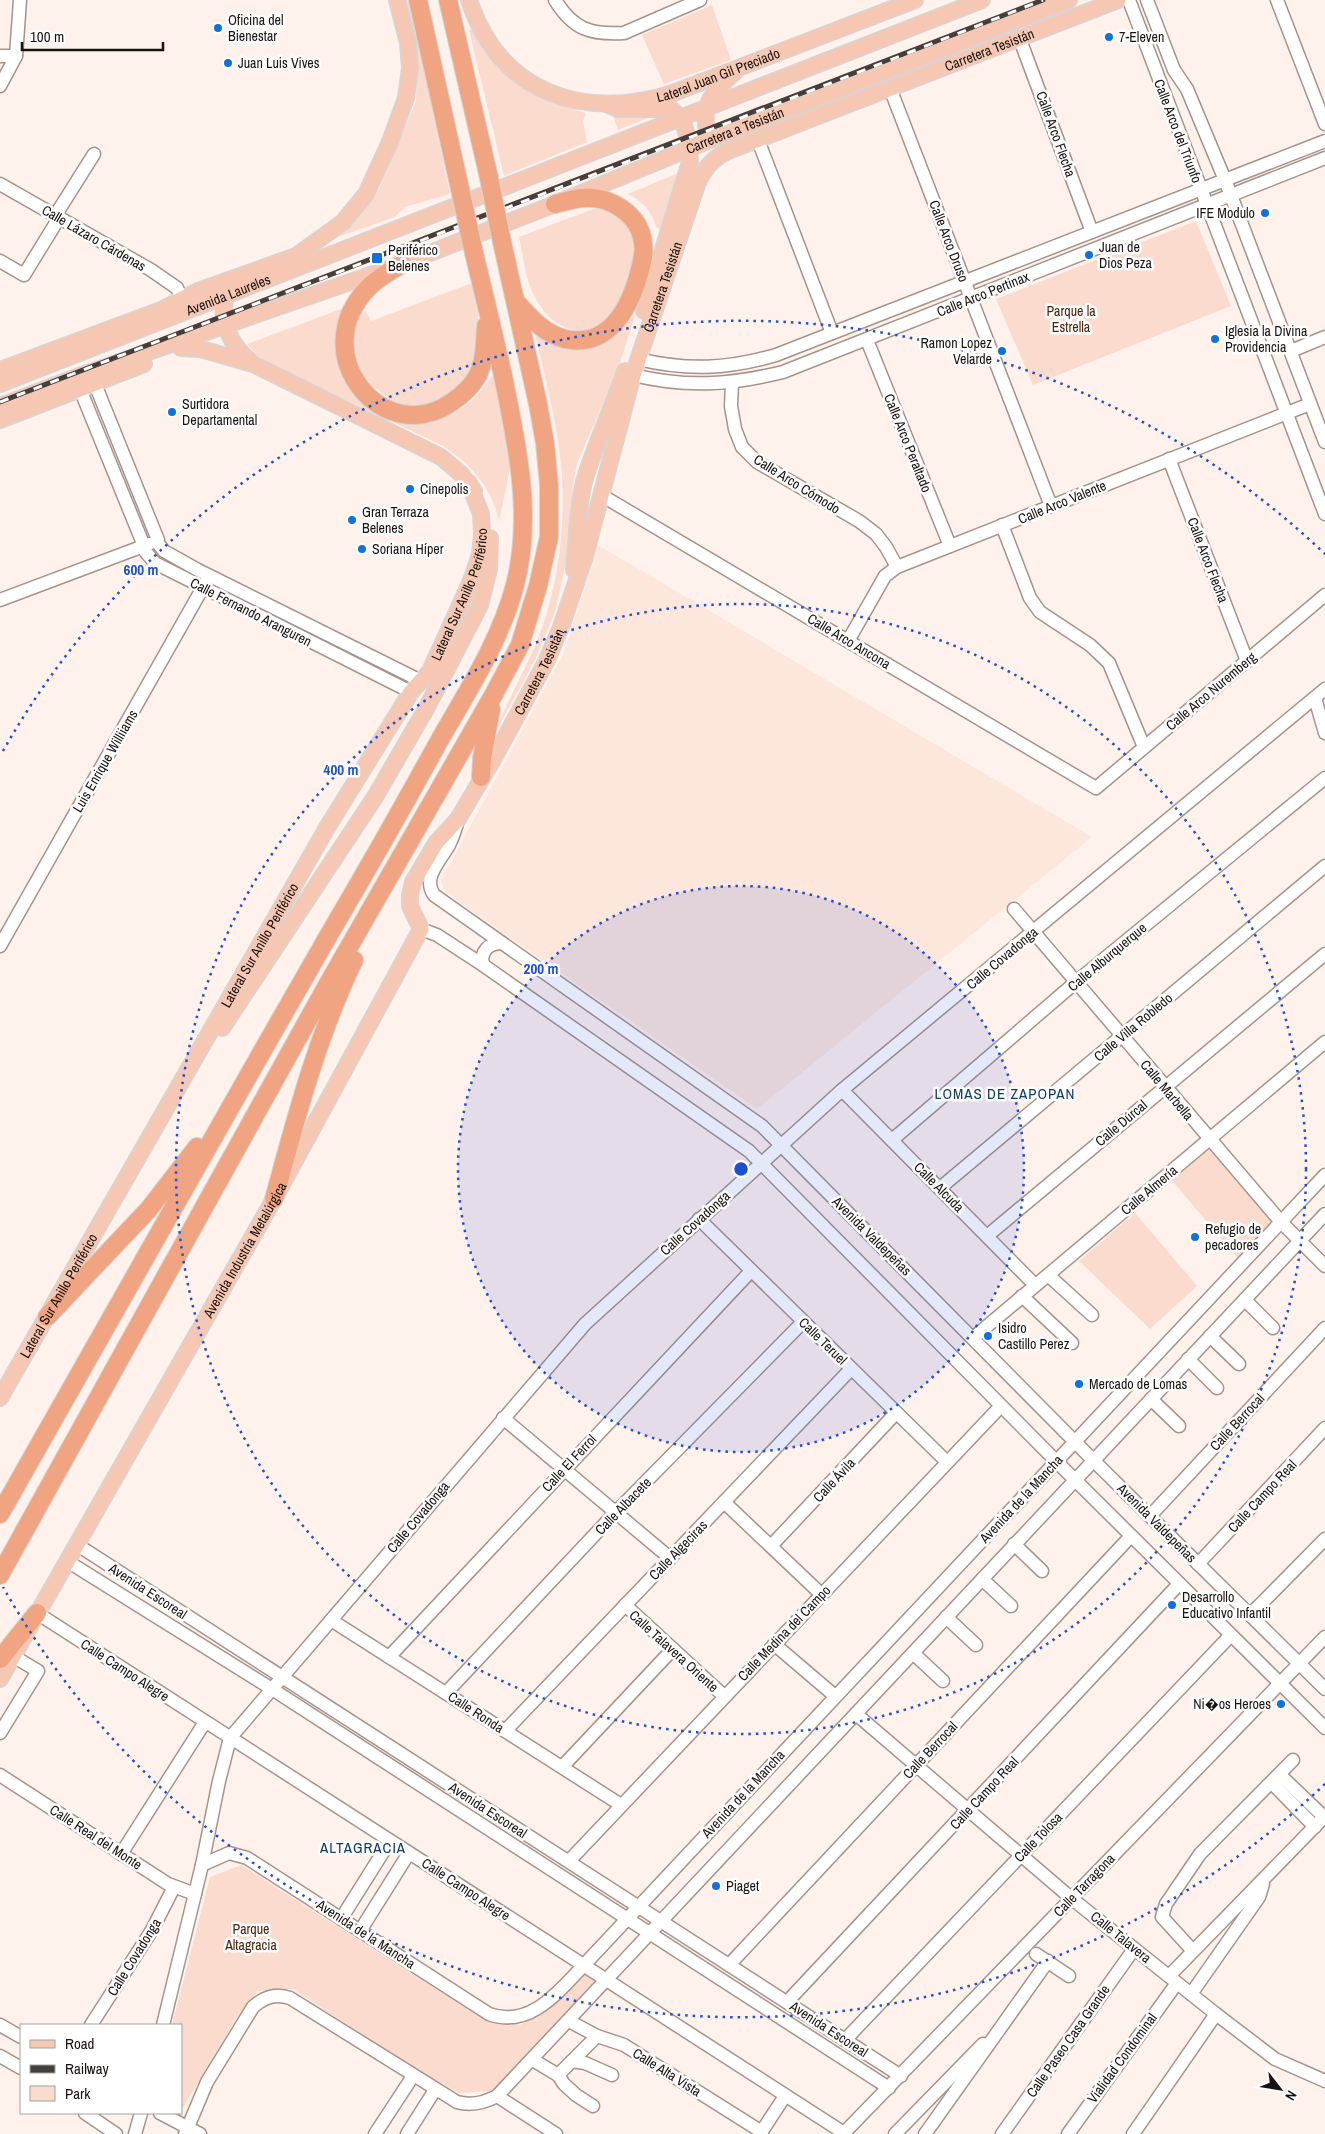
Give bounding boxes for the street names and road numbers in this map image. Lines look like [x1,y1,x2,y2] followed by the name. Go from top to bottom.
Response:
[942,24,1037,75] street label: Carretera Tesistán
[655,44,782,106] street label: Lateral Juan Gil Preciado
[1150,77,1206,185] street label: Calle Arco del Triunfo
[1032,89,1080,180] street label: Calle Arco Flecha
[683,103,786,158] street label: Carretera a Tesistán
[925,198,973,284] street label: Calle Arco Druso
[39,201,150,275] street label: Calle Lázaro Cárdenas
[639,239,686,335] street label: Carretera Tesistán
[934,267,1032,321] street label: Calle Arco Pertinax
[182,270,273,320] street label: Avenida Laureles
[880,391,936,495] street label: Calle Arco Peraltado
[750,450,844,518] street label: Calle Arco Cómodo
[1015,476,1109,528] street label: Calle Arco Valente
[1183,515,1233,606] street label: Calle Arco Flecha
[427,528,491,663] street label: Lateral Sur Anillo Periférico
[187,574,315,650] street label: Calle Fernando Aranguren
[804,609,894,673] street label: Calle Arco Ancona
[510,626,568,718] street label: Carretera Tesistán
[1162,647,1261,734] street label: Calle Arco Nuremberg
[68,706,142,816] street label: Luis Enrique Williiams
[217,880,302,1011] street label: Lateral Sur Anillo Periférico
[1064,919,1150,995] street label: Calle Alburquerque
[962,922,1042,993] street label: Calle Covadonga
[1090,989,1176,1065] street label: Calle Villa Robledo
[1137,1056,1198,1124] street label: Calle Marbella
[1091,1096,1151,1150] street label: Calle Dúrcal
[910,1158,968,1216] street label: Calle Alcuda
[1117,1161,1181,1219] street label: Calle Almería
[199,1178,291,1322] street label: Avenida Industria Metalúrgica
[656,1186,734,1259] street label: Calle Covadonga
[828,1192,916,1280] street label: Avenida Valdepeñas
[16,1230,101,1361] street label: Lateral Sur Anillo Periférico
[795,1314,851,1368] street label: Calle Teruel
[1206,1389,1268,1455] street label: Calle Berrocal
[538,1430,600,1496] street label: Calle El Ferrol
[975,1451,1067,1548] street label: Avenida de la Mancha
[809,1454,859,1506] street label: Calle Ávila
[1224,1456,1300,1536] street label: Calle Campo Real
[591,1473,655,1539] street label: Calle Albacete
[383,1477,454,1557] street label: Calle Covadonga
[1113,1479,1201,1567] street label: Avenida Valdepeñas
[645,1516,711,1584] street label: Calle Algeciras
[105,1558,191,1623] street label: Avenida Escoreal
[734,1581,834,1685] street label: Calle Medina del Campo
[626,1606,722,1696] street label: Calle Talavera Oriente
[77,1635,173,1705] street label: Calle Campo Alegre
[445,1687,508,1737] street label: Calle Ronda
[899,1717,961,1783] street label: Calle Berrocal
[697,1746,789,1843] street label: Avenida de la Mancha
[946,1753,1022,1833] street label: Calle Campo Real
[445,1777,531,1842] street label: Avenida Escoreal
[46,1800,146,1874] street label: Calle Real del Monte
[1010,1808,1067,1866] street label: Calle Tolosa
[1049,1849,1119,1920] street label: Calle Tarragona
[418,1854,514,1924] street label: Calle Campo Alegre
[312,1895,419,1973] street label: Avenida de la Mancha
[1087,1907,1155,1967] street label: Calle Talavera
[103,1914,165,1999] street label: Calle Covadonga
[1022,1981,1114,2101] street label: Calle Paseo Casa Grande
[786,1996,872,2061] street label: Avenida Escoreal
[1083,2009,1161,2107] street label: Vialidad Condominal
[629,2044,705,2101] street label: Calle Alta Vista

